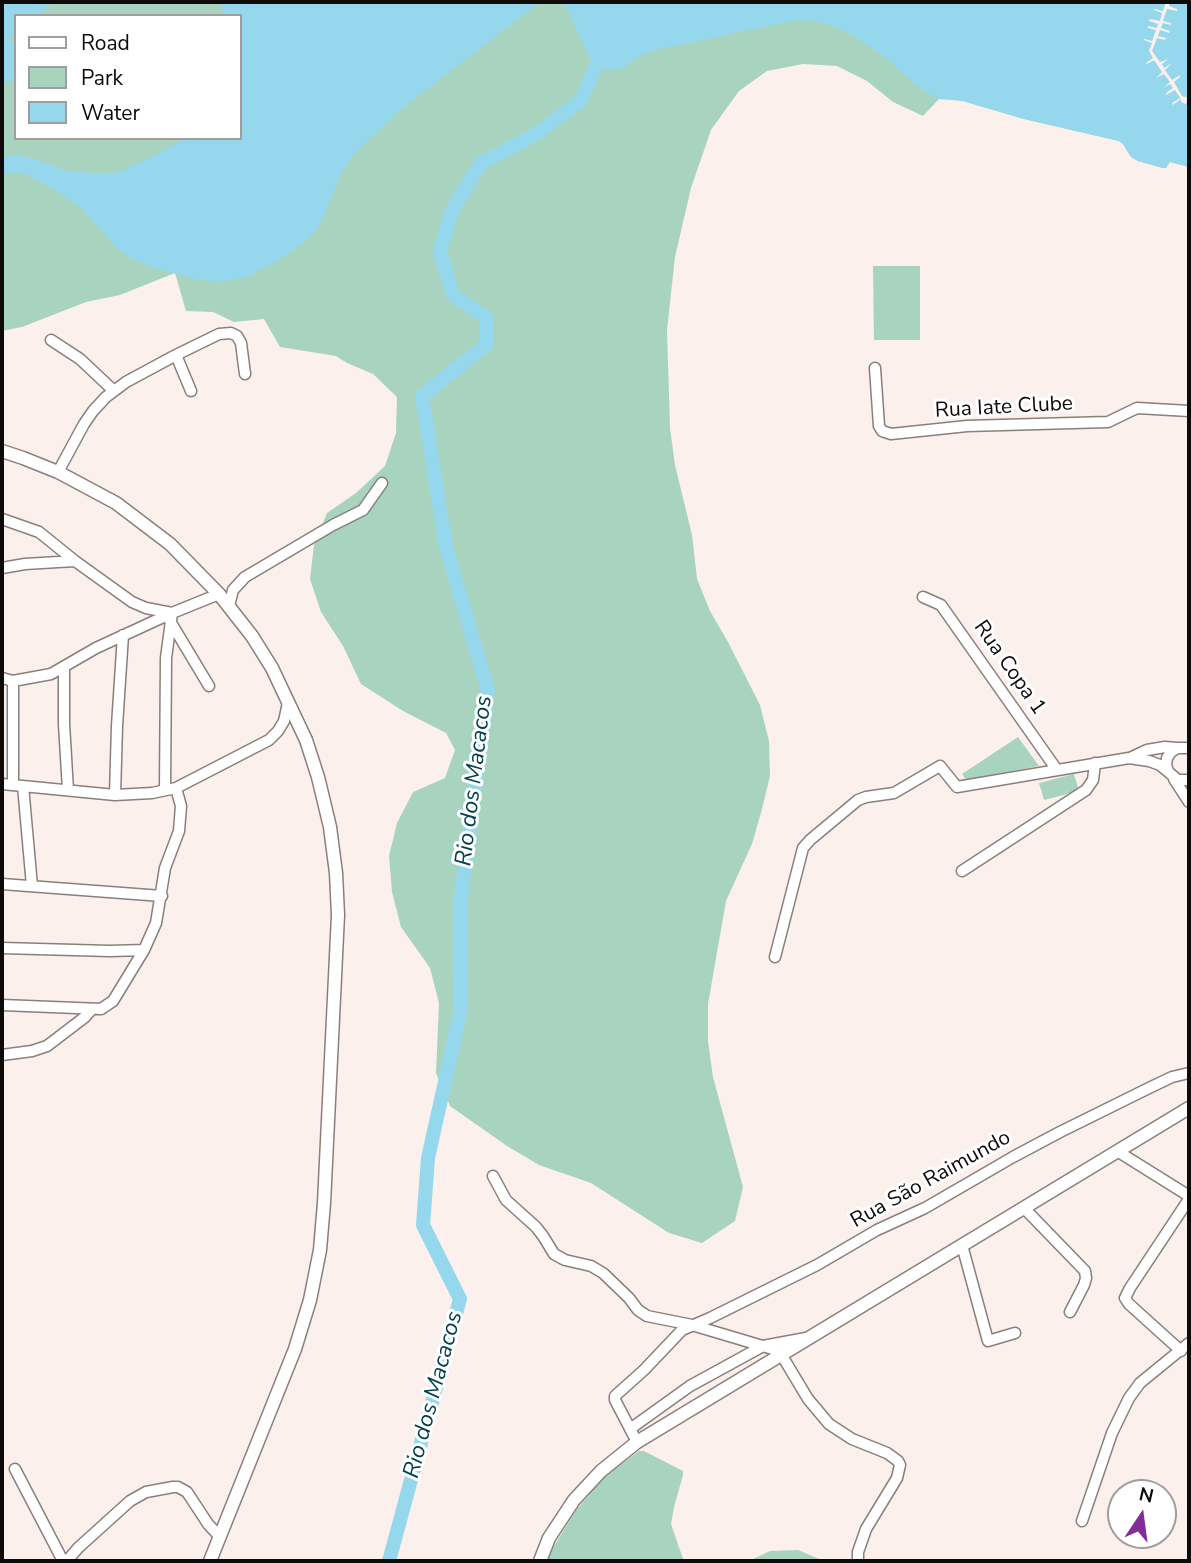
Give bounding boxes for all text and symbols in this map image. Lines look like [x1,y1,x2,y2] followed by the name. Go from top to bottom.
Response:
[14,14,242,140] legend
[81,29,130,57] text: Road
[81,64,123,92] text: Park
[81,99,140,127] text: Water
[934,392,1074,424] street label: Rua Iate Clube
[967,616,1051,720] street label: Rua Copa 1
[451,694,499,868] water label: Rio dos Macacos
[847,1126,1015,1234] street label: Rua São Raimundo
[398,1309,470,1481] water label: Rio dos Macacos
[1107,1479,1177,1549] north arrow
[1136,1481,1156,1510] text: N

